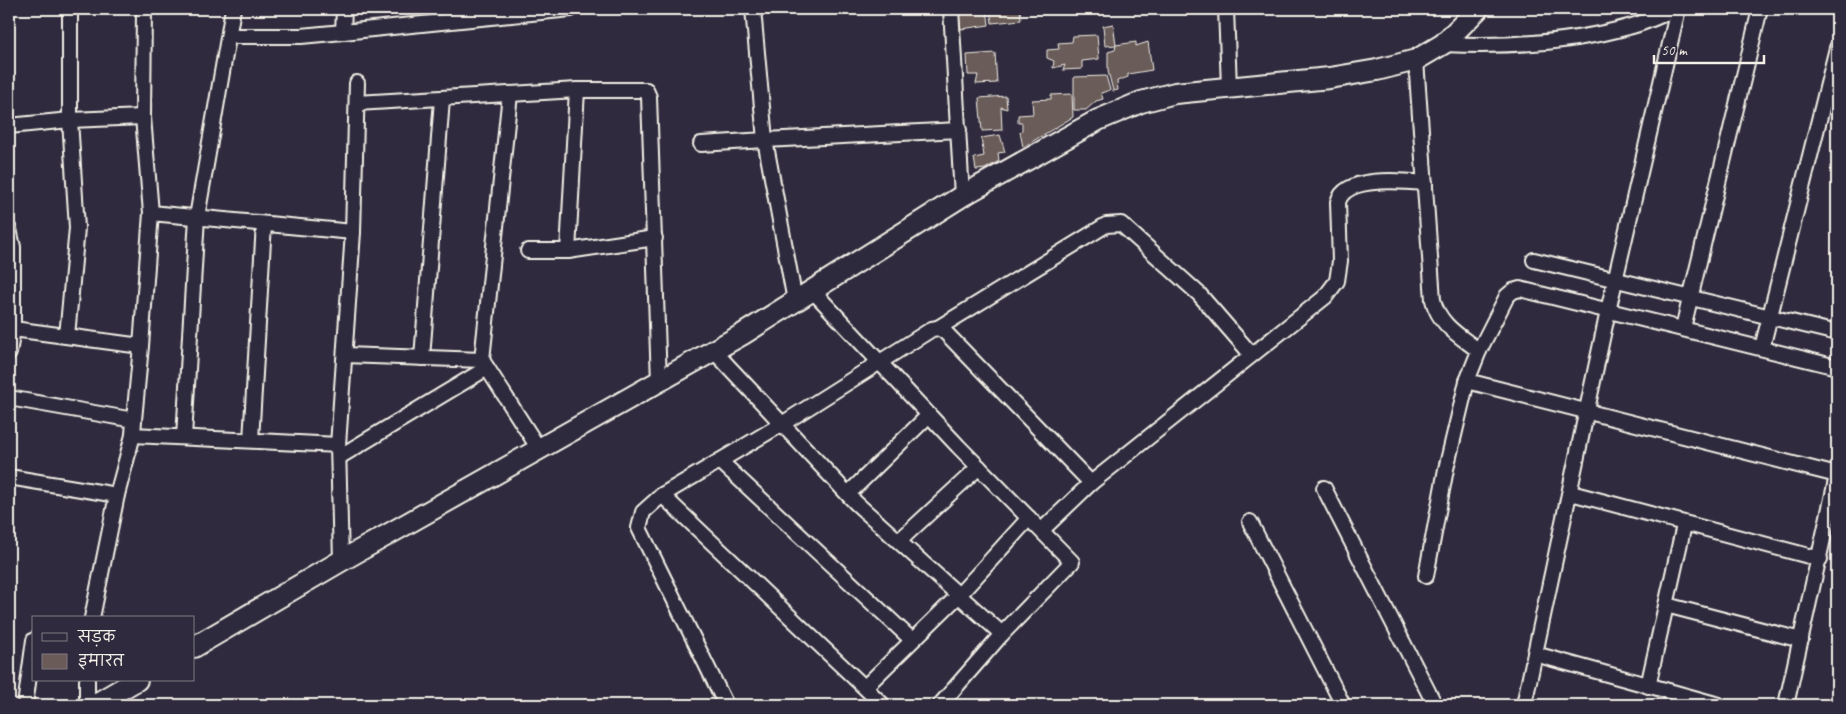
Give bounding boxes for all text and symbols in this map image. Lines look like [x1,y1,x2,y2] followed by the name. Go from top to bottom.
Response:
[1654,32,1764,64] scale bar
[1661,41,1688,60] text: 50 m
[32,616,195,682] legend
[77,628,116,647] text: सड़क
[78,652,125,671] text: इमारत

